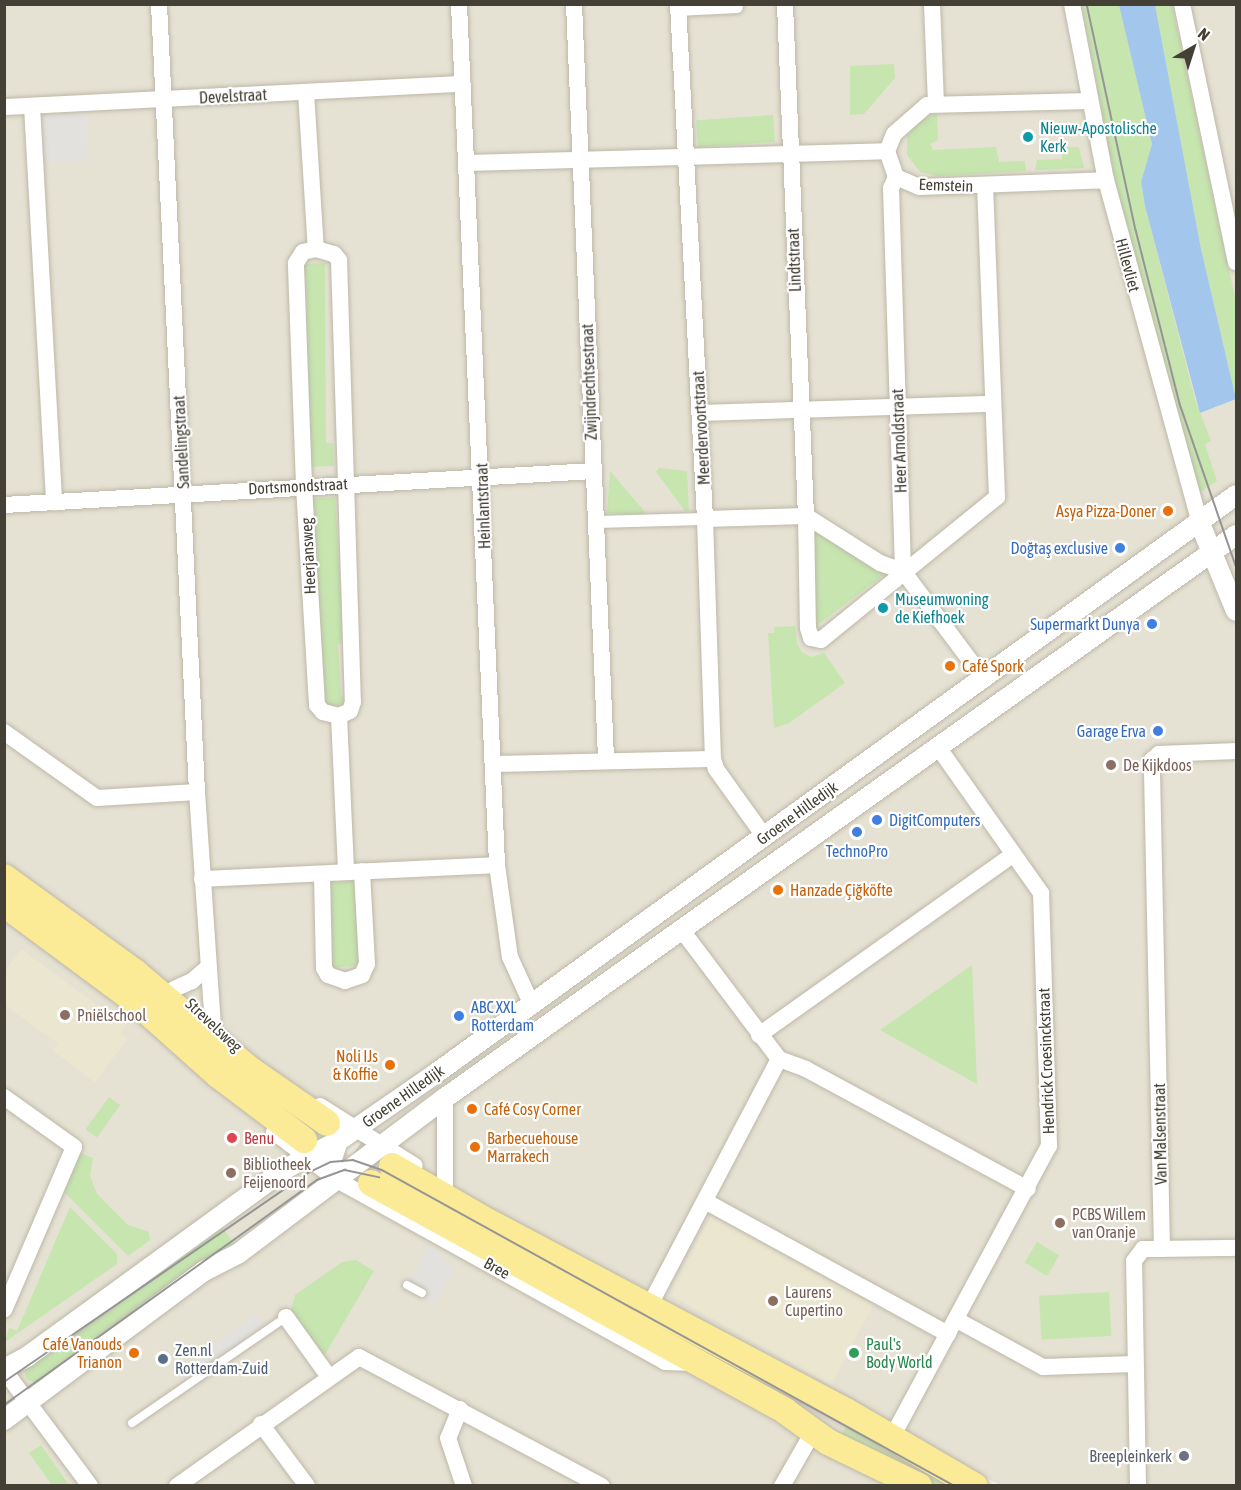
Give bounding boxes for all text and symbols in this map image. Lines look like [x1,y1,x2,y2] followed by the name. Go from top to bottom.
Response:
[1163,18,1223,78] north arrow
[1195,24,1214,44] text: N
[198,85,268,107] street label: Develstraat
[1040,118,1157,156] place label: Nieuw-Apostolische Kerk
[1021,130,1035,144] marker: Nieuw-Apostolische Kerk
[918,174,974,196] street label: Eemstein
[783,228,805,292] street label: Lindtstraat
[1112,236,1144,294] street label: Hillevliet
[577,323,601,441] street label: Zwijndrechtsestraat
[688,370,714,486] street label: Meerdervoortstraat
[888,389,910,493] street label: Heer Arnoldstraat
[169,395,193,489] street label: Sandelingstraat
[472,463,494,549] street label: Heinlantstraat
[248,474,348,498] street label: Dortsmondstraat
[1056,501,1156,521] place label: Asya Pizza-Doner
[1161,504,1175,518] marker: Asya Pizza-Doner
[296,517,320,595] street label: Heerjansweg
[1010,538,1108,558] place label: Doğtaş exclusive
[1113,541,1127,555] marker: Doğtaş exclusive
[895,589,989,627] place label: Museumwoning de Kiefhoek
[876,601,890,615] marker: Museumwoning de Kiefhoek
[1030,614,1140,634] place label: Supermarkt Dunya
[1145,617,1159,631] marker: Supermarkt Dunya
[962,656,1024,676] place label: Café Spork
[943,659,957,673] marker: Café Spork
[1077,721,1146,741] place label: Garage Erva
[1151,724,1165,738] marker: Garage Erva
[1123,755,1192,775] place label: De Kijkdoos
[1104,758,1118,772] marker: De Kijkdoos
[753,777,841,849] street label: Groene Hilledijk
[889,810,980,830] place label: DigitComputers
[870,813,884,827] marker: DigitComputers
[850,825,864,839] marker: TechnoPro
[826,841,888,861] place label: TechnoPro
[790,880,893,900] place label: Hanzade Çiğköfte
[771,883,785,897] marker: Hanzade Çiğköfte
[1034,988,1058,1134] street label: Hendrick Croesinckstraat
[182,994,246,1056] street label: Strevelsweg
[471,997,534,1035] place label: ABC XXL Rotterdam
[77,1005,146,1025] place label: Pniëlschool
[58,1008,72,1022] marker: Pniëlschool
[452,1009,466,1023] marker: ABC XXL Rotterdam
[333,1046,378,1084] place label: Noli IJs & Koffie
[383,1058,397,1072] marker: Noli IJs & Koffie
[358,1061,448,1131] street label: Groene Hilledijk
[1150,1083,1170,1185] street label: Van Malsenstraat
[484,1099,581,1119] place label: Café Cosy Corner
[465,1102,479,1116] marker: Café Cosy Corner
[244,1128,274,1148] place label: Benu
[487,1128,578,1166] place label: Barbecuehouse Marrakech
[225,1131,239,1145] marker: Benu
[468,1140,482,1154] marker: Barbecuehouse Marrakech
[243,1154,311,1192] place label: Bibliotheek Feijenoord
[224,1166,238,1180] marker: Bibliotheek Feijenoord
[1072,1204,1146,1242] place label: PCBS Willem van Oranje
[1053,1216,1067,1230] marker: PCBS Willem van Oranje
[481,1253,513,1283] street label: Bree
[785,1282,843,1320] place label: Laurens Cupertino
[766,1294,780,1308] marker: Laurens Cupertino
[42,1334,122,1372] place label: Café Vanouds Trianon
[866,1334,932,1372] place label: Paul's Body World
[175,1340,268,1378] place label: Zen.nl Rotterdam-Zuid
[127,1346,141,1360] marker: Café Vanouds Trianon
[847,1346,861,1360] marker: Paul's Body World
[156,1352,170,1366] marker: Zen.nl Rotterdam-Zuid
[1089,1446,1172,1466] place label: Breepleinkerk
[1177,1449,1191,1463] marker: Breepleinkerk

